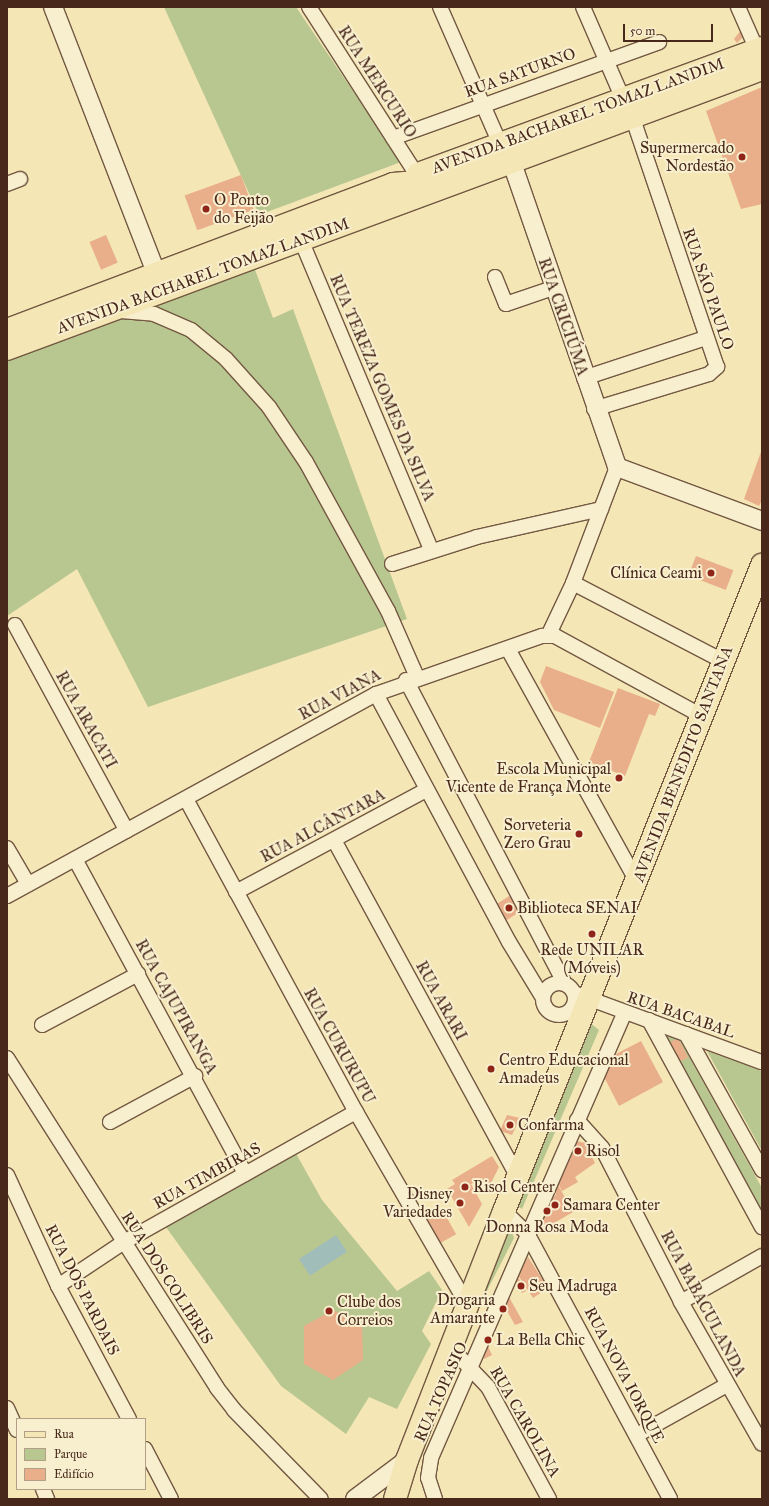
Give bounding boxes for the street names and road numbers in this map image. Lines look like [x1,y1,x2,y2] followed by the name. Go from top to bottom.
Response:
[334,22,420,142] street label: RUA MERCURIO
[462,44,578,102] street label: RUA SATURNO
[429,54,727,178] street label: AVENIDA BACHAREL TOMAZ LANDIM
[54,214,352,338] street label: AVENIDA BACHAREL TOMAZ LANDIM
[678,225,738,353] street label: RUA SÃO PAULO
[534,255,592,379] street label: RUA CRICIÚMA
[325,272,439,504] street label: RUA TEREZA GOMES DA SILVA
[629,643,737,885] street label: AVENIDA BENEDITO SANTANA
[296,665,384,725] street label: RUA VIANA
[51,668,121,772] street label: RUA ARACATI
[257,785,389,867] street label: RUA ALCÂNTARA
[131,936,221,1078] street label: RUA CAJUPIRANGA
[411,958,471,1044] street label: RUA ARARI
[299,985,379,1107] street label: RUA CURURUPU
[625,988,737,1042] street label: RUA BACABAL
[150,1139,264,1213] street label: RUA TIMBIRAS
[117,1208,217,1348] street label: RUA DOS COLIBRIS
[41,1221,123,1359] street label: RUA DOS PARDAIS
[656,1228,750,1380] street label: RUA BABACULANDA
[580,1304,668,1446] street label: RUA NOVA IORQUE
[410,1339,472,1445] street label: RUA TOPASIO
[486,1363,564,1481] street label: RUA CAROLINA

